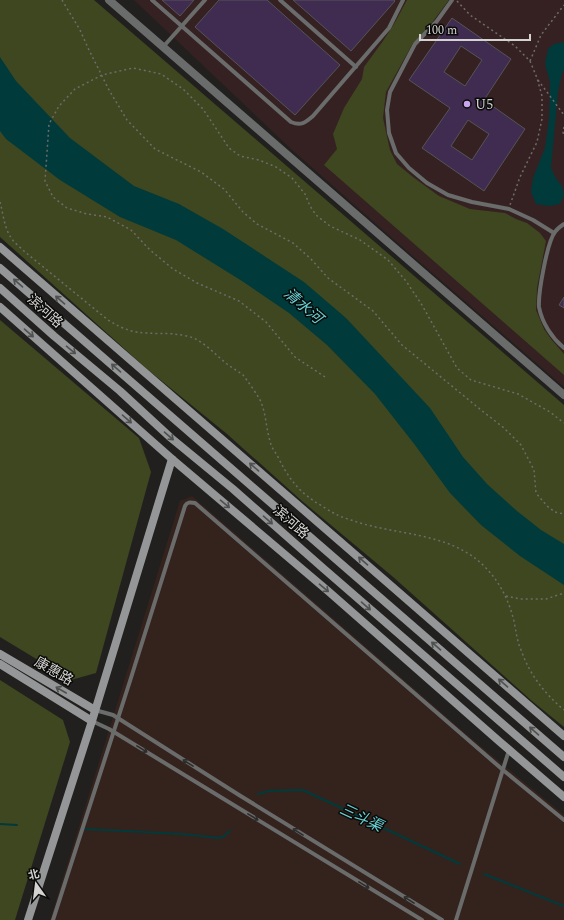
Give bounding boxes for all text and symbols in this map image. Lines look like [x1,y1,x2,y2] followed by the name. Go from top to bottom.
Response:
[420,16,530,42] scale bar
[426,21,457,40] text: 100 m
[475,94,493,115] place label: U5
[462,99,472,109] marker: U5
[13,278,23,288] one-way arrow
[278,283,330,331] water label: 清水河
[22,289,68,333] street label: 滨河路
[55,295,65,304] one-way arrow
[24,328,34,337] one-way arrow
[66,346,77,355] one-way arrow
[111,364,121,373] one-way arrow
[121,414,132,423] one-way arrow
[164,431,174,441] one-way arrow
[248,462,259,471] one-way arrow
[220,499,230,508] one-way arrow
[268,500,314,544] street label: 滨河路
[263,515,273,524] one-way arrow
[358,556,368,565] one-way arrow
[319,583,329,592] one-way arrow
[361,601,372,610] one-way arrow
[431,642,441,651] one-way arrow
[31,651,77,691] street label: 康惠路
[498,678,508,688] one-way arrow
[55,686,67,694] one-way arrow
[529,727,540,736] one-way arrow
[136,746,148,754] one-way arrow
[183,759,194,767] one-way arrow
[336,798,388,839] water label: 三斗渠
[247,813,258,821] one-way arrow
[292,827,304,835] one-way arrow
[16,864,56,904] north arrow
[26,865,41,884] text: 北
[358,881,370,889] one-way arrow
[403,895,415,903] one-way arrow

